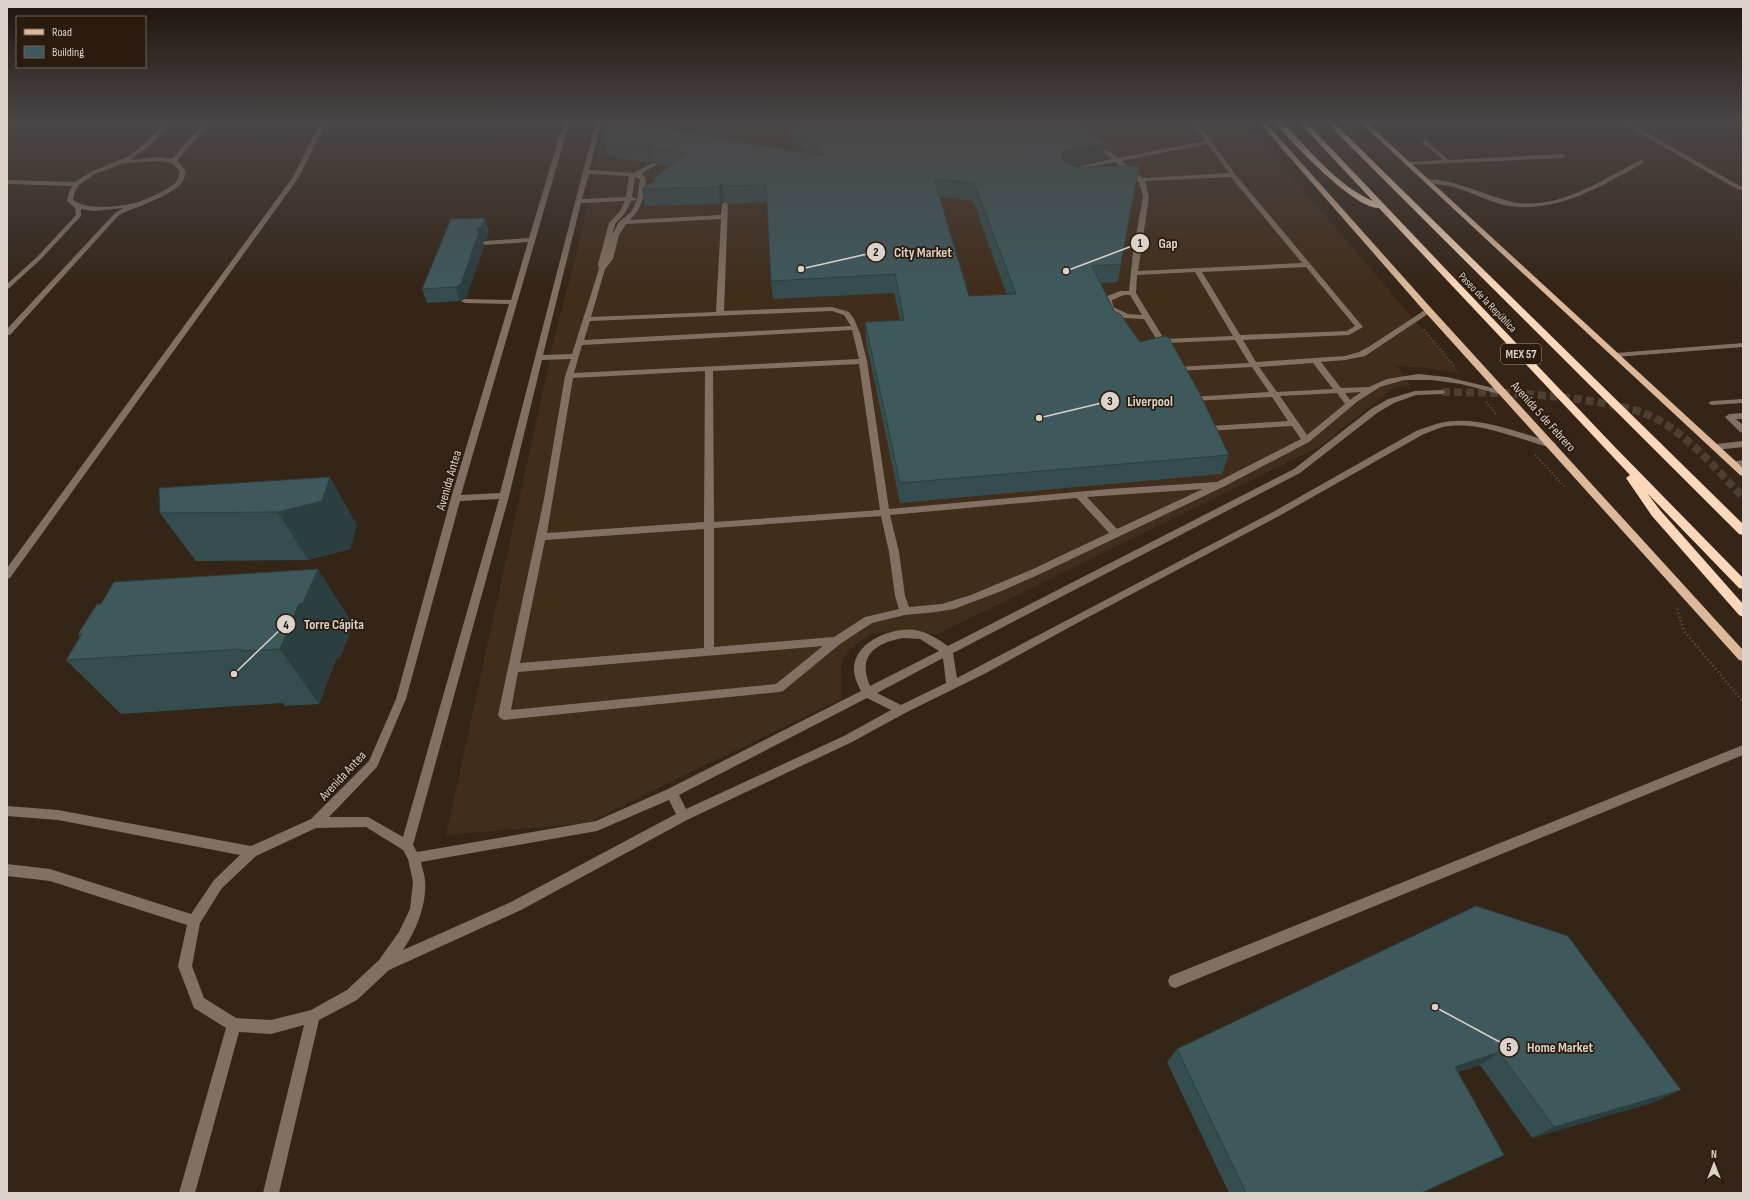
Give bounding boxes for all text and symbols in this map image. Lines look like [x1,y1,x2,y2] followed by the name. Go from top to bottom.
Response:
[16,16,146,68] legend
[52,25,72,40] text: Road
[52,45,84,60] text: Building
[1130,230,1185,256] callout: Gap
[1158,235,1178,252] text: Gap
[1138,236,1143,251] text: 1
[866,239,960,265] callout: City Market
[894,244,952,261] text: City Market
[873,245,879,260] text: 2
[1456,270,1519,335] street label: Paseo de la República
[1501,344,1541,364] road number: MEX 57
[1507,377,1579,455] street label: Avenida 5 de Febrero
[1100,388,1181,414] callout: Liverpool
[1127,393,1173,410] text: Liverpool
[1107,394,1113,409] text: 3
[433,448,465,513] street label: Avenida Antea
[276,611,372,637] callout: Torre Cápita
[304,616,364,633] text: Torre Cápita
[283,618,289,633] text: 4
[315,748,370,804] street label: Avenida Antea
[1499,1034,1601,1060] callout: Home Market
[1527,1039,1593,1056] text: Home Market
[1506,1040,1512,1055] text: 5
[1694,1144,1734,1184] north arrow
[1711,1148,1717,1161] text: N

